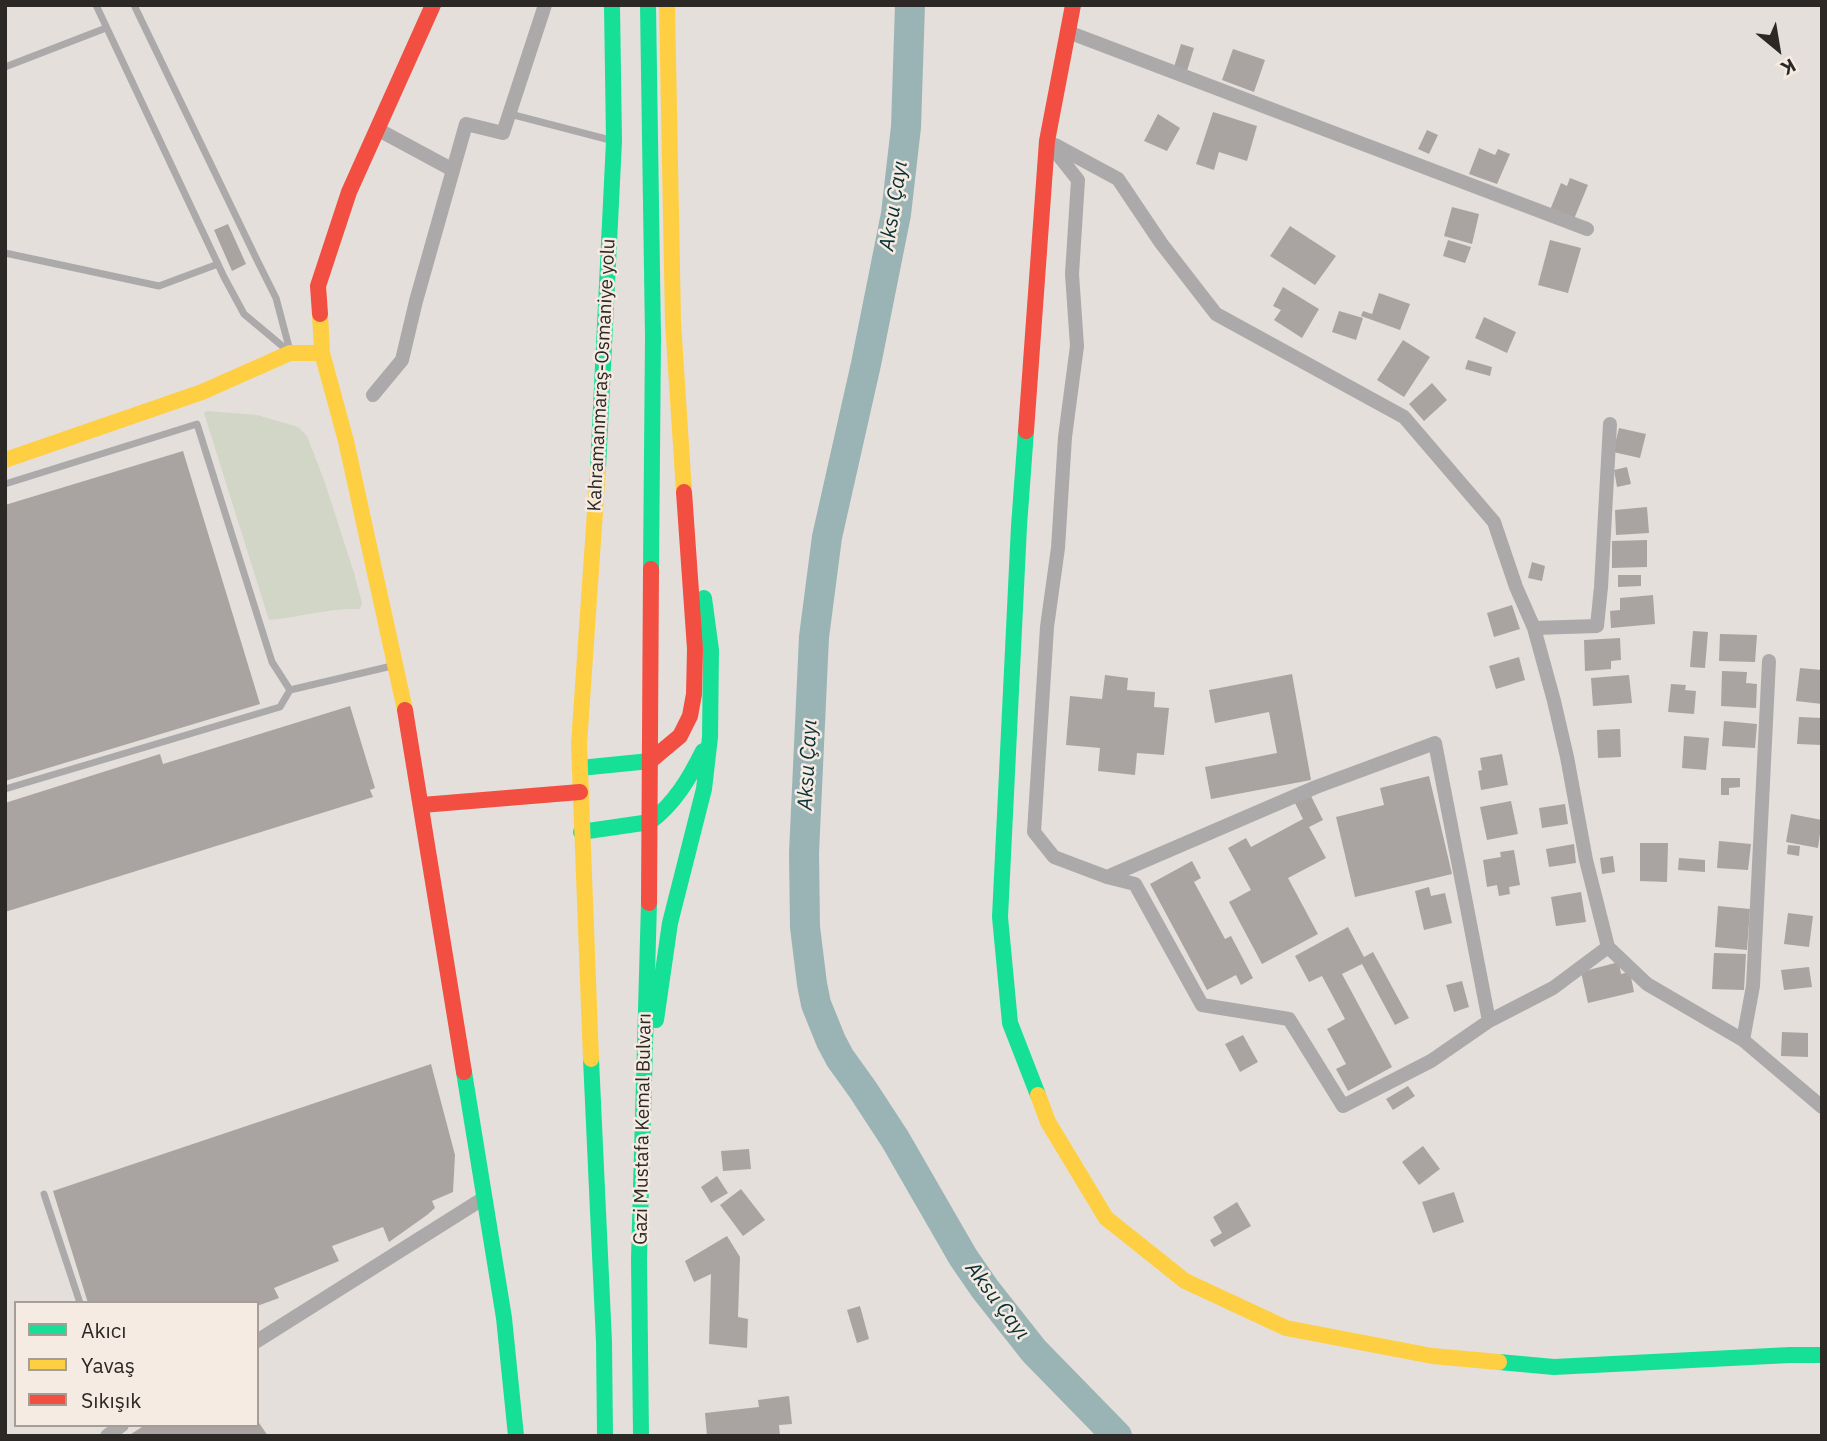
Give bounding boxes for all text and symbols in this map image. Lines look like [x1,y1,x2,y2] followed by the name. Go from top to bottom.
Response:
[1743,14,1813,84] north arrow
[1777,53,1800,81] text: K
[874,159,914,253] water label: Aksu Çayı
[583,238,621,512] street label: Kahramanmaraş-Osmaniye yolu
[793,719,823,811] water label: Aksu Çayı
[630,1013,656,1245] street label: Gazi Mustafa Kemal Bulvarı
[960,1257,1034,1345] water label: Aksu Çayı
[14,1301,259,1427] legend
[81,1316,127,1344] text: Akıcı
[81,1351,135,1379] text: Yavaş
[81,1386,141,1414] text: Sıkışık

